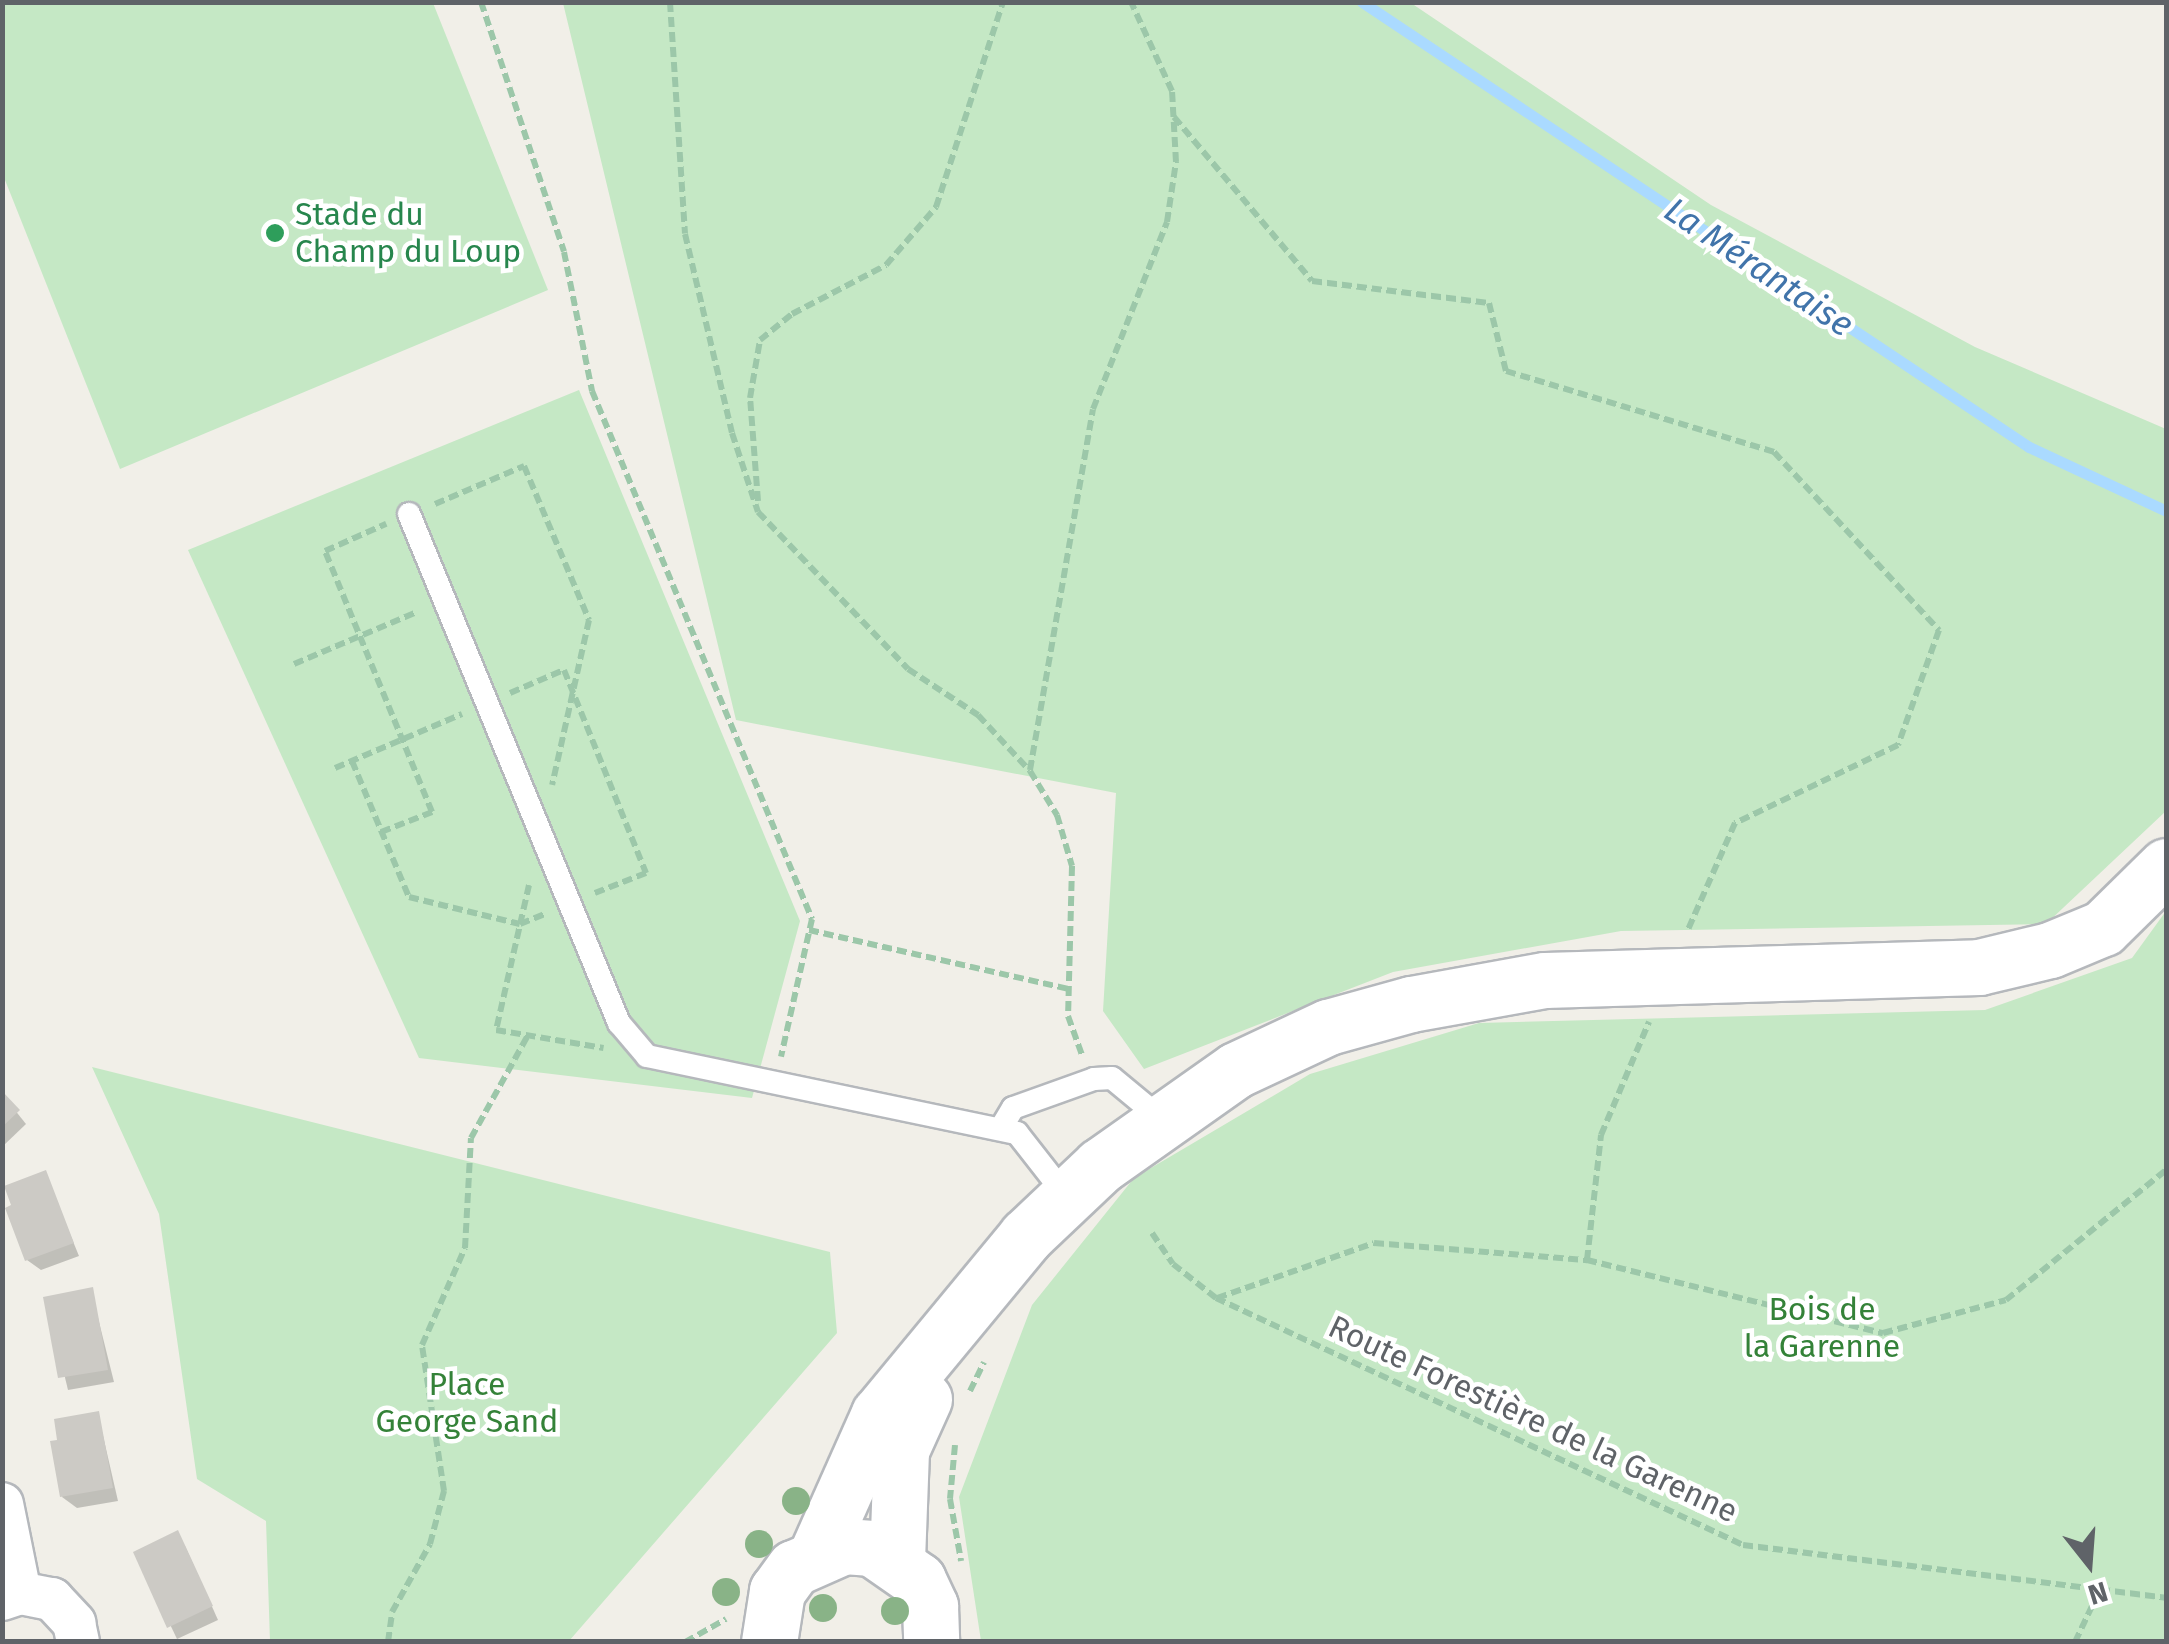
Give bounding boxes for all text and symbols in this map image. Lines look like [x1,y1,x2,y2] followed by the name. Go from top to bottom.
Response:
[1657,188,1861,346] water label: La Mérantaise
[295,196,521,271] place label: Stade du Champ du Loup
[264,222,286,244] marker: Stade du Champ du Loup
[1744,1291,1900,1366] park label: Bois de la Garenne
[1322,1307,1744,1531] street label: Route Forestière de la Garenne
[376,1366,558,1441] park label: Place George Sand
[2039,1514,2139,1614] north arrow
[2084,1575,2112,1612] text: N

